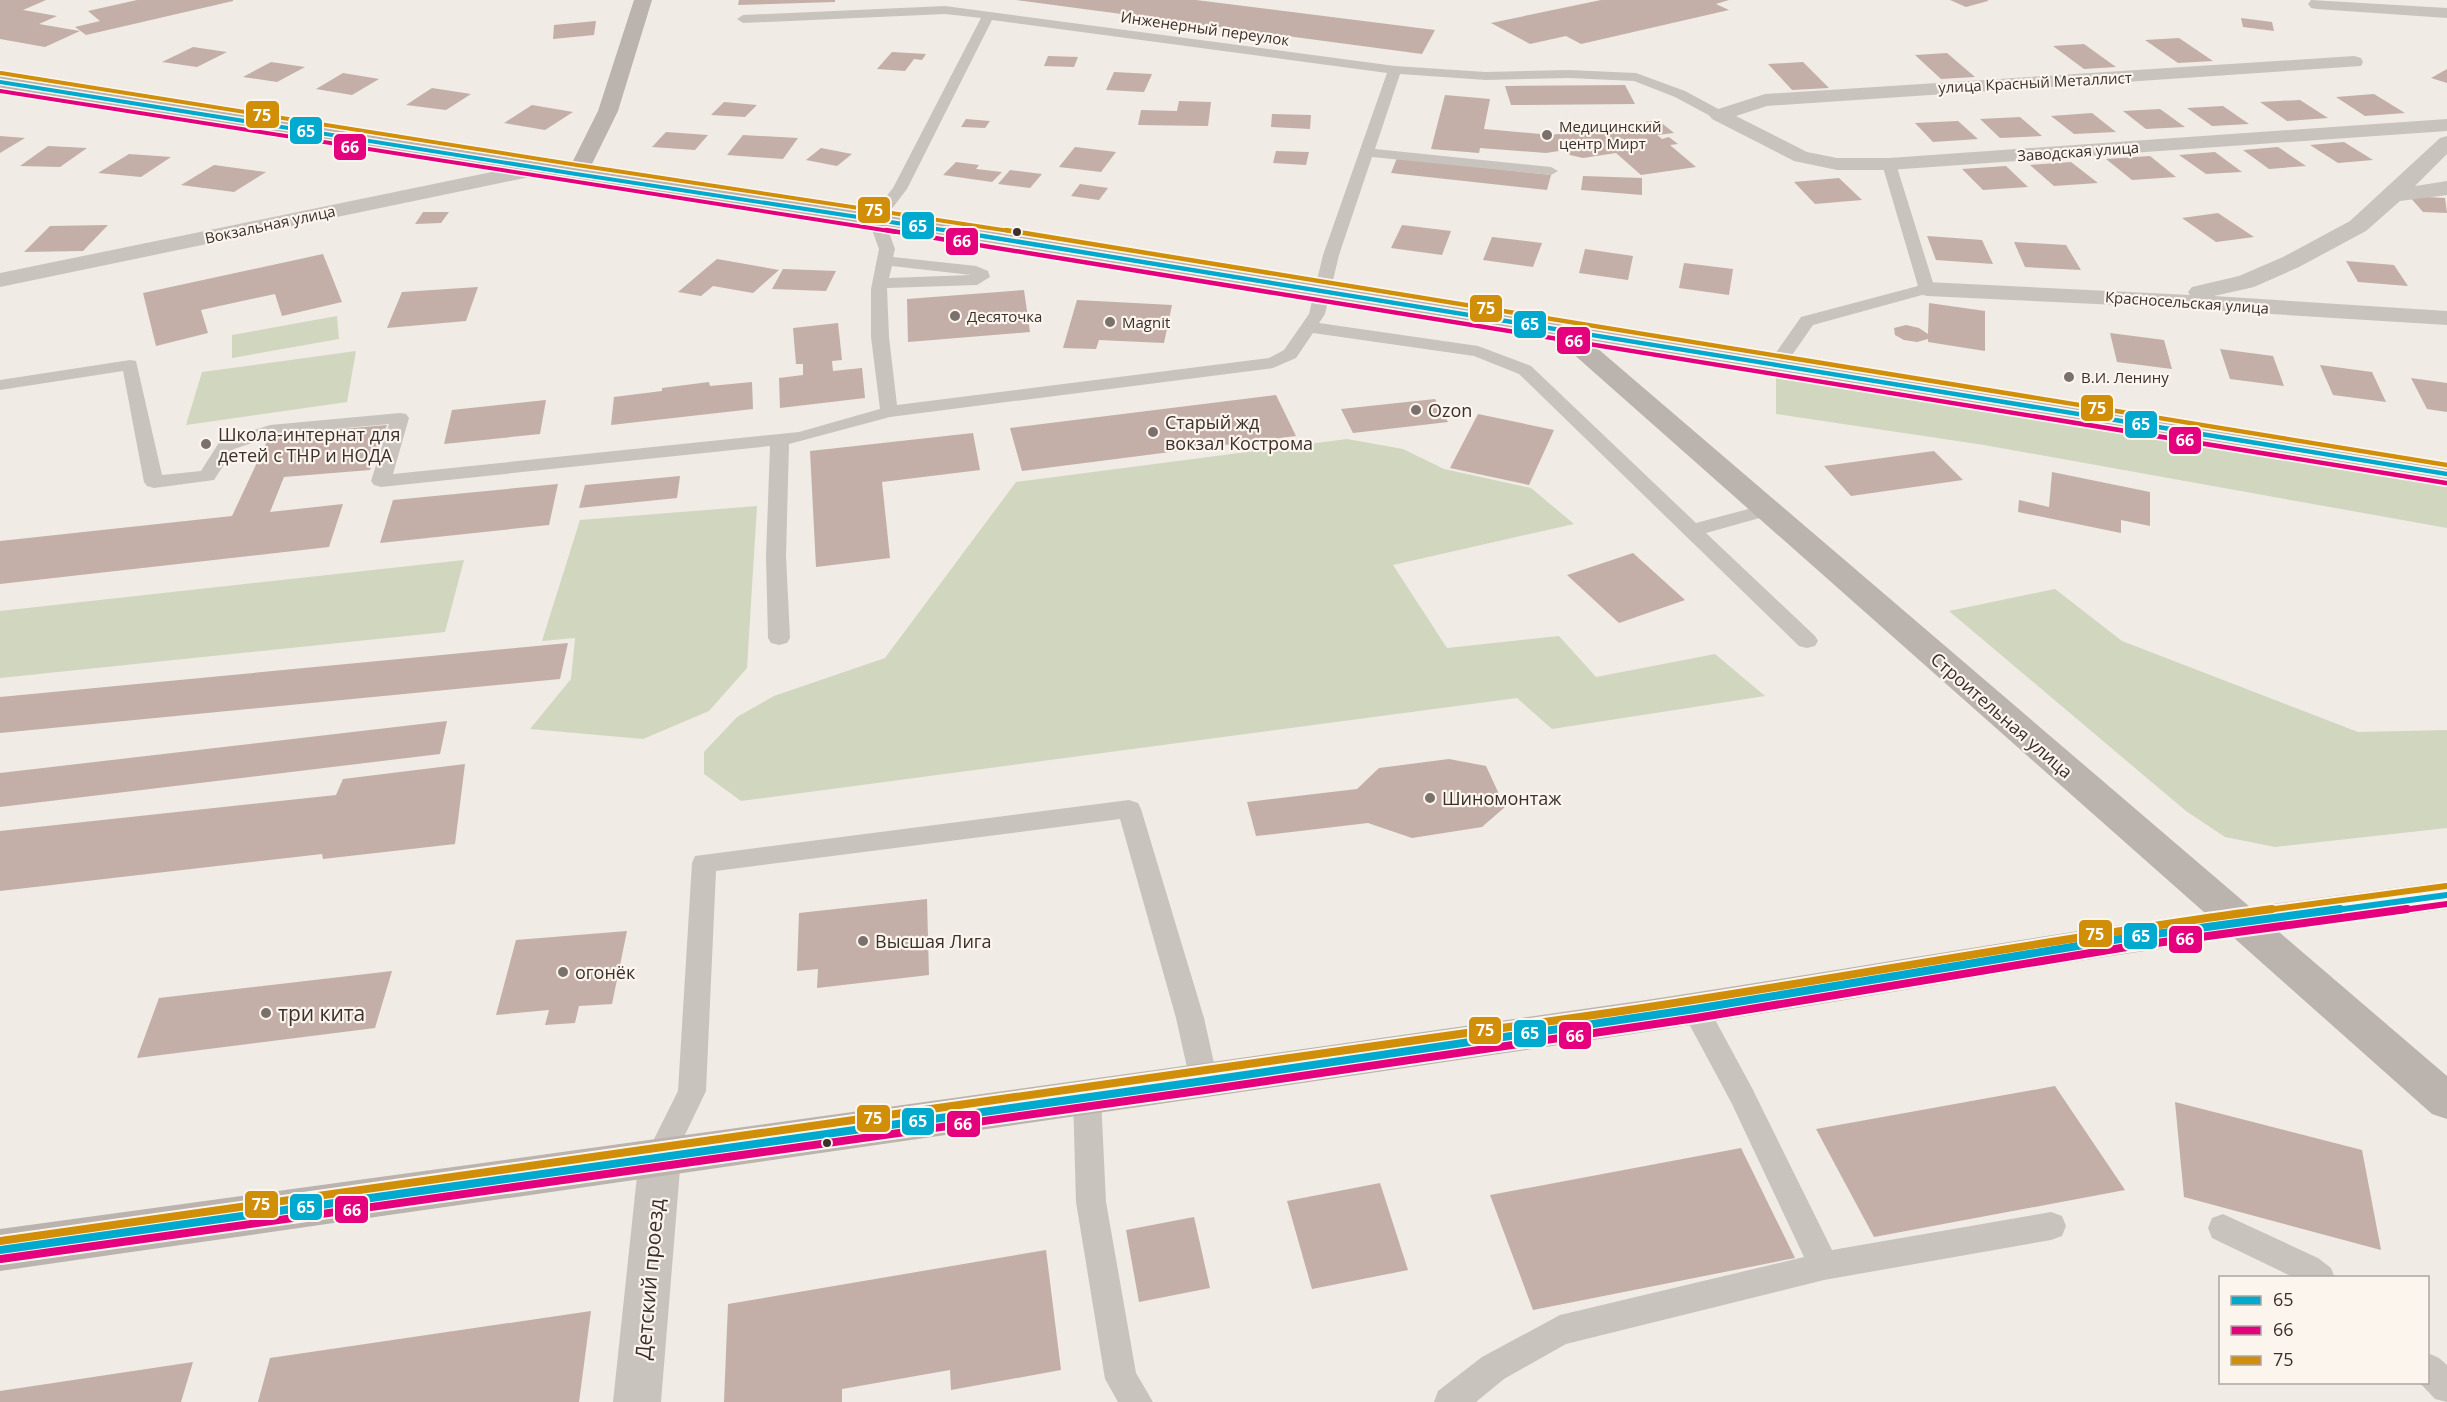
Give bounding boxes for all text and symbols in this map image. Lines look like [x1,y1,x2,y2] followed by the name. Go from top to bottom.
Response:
[1119,6,1291,50] street label: Инженерный переулок
[1938,67,2132,97] street label: улица Красный Металлист
[245,100,280,129] line badge: 75
[253,104,271,126] text: 75
[289,116,323,145] line badge: 65
[1559,116,1662,153] place label: Медицинский центр Мирт
[297,120,315,142] text: 65
[1540,128,1554,142] marker: Медицинский центр Мирт
[333,133,367,161] line badge: 66
[341,136,359,158] text: 66
[2016,137,2140,165] street label: Заводская улица
[857,196,891,224] line badge: 75
[865,199,883,221] text: 75
[203,200,337,248] street label: Вокзальная улица
[901,211,935,240] line badge: 65
[909,215,927,237] text: 65
[1011,226,1023,238] unlabelled marker
[945,227,979,256] line badge: 66
[953,230,971,252] text: 66
[2104,286,2270,318] street label: Красносельская улица
[1469,294,1503,323] line badge: 75
[1477,297,1495,319] text: 75
[967,306,1042,326] place label: Десяточка
[948,309,962,323] marker: Десяточка
[1513,310,1547,339] line badge: 65
[1122,312,1170,332] place label: Magnit
[1521,313,1539,335] text: 65
[1103,315,1117,329] marker: Magnit
[1556,326,1591,355] line badge: 66
[1565,330,1583,352] text: 66
[2081,367,2169,387] place label: В.И. Ленину
[2062,370,2076,384] marker: В.И. Ленину
[2080,394,2114,422] line badge: 75
[2088,397,2106,419] text: 75
[1428,398,1472,422] place label: Ozon
[1409,403,1423,417] marker: Ozon
[1165,410,1313,455] place label: Старый жд вокзал Кострома
[2124,410,2158,439] line badge: 65
[2132,413,2150,435] text: 65
[218,422,400,467] place label: Школа-интернат для детей с ТНР и НОДА
[1146,425,1160,439] marker: Старый жд вокзал Кострома
[2168,426,2202,455] line badge: 66
[2176,429,2194,451] text: 66
[199,437,213,451] marker: Школа-интернат для детей с ТНР и НОДА
[1926,647,2078,783] street label: Строительная улица
[1442,786,1562,810] place label: Шиномонтаж
[1423,791,1437,805] marker: Шиномонтаж
[2078,919,2113,948] line badge: 75
[2123,922,2158,950] line badge: 65
[2086,923,2104,945] text: 75
[2132,925,2150,947] text: 65
[2168,925,2203,954] line badge: 66
[2176,928,2194,950] text: 66
[875,929,992,953] place label: Высшая Лига
[856,934,870,948] marker: Высшая Лига
[575,960,636,984] place label: огонёк
[556,965,570,979] marker: огонёк
[278,999,365,1027] place label: три кита
[259,1006,273,1020] marker: три кита
[1468,1016,1502,1045] line badge: 75
[1476,1019,1494,1041] text: 75
[1513,1019,1547,1048] line badge: 65
[1558,1021,1592,1050] line badge: 66
[1521,1022,1539,1044] text: 65
[1566,1025,1584,1047] text: 66
[856,1104,891,1133] line badge: 75
[864,1107,882,1129] text: 75
[901,1107,935,1136] line badge: 65
[909,1110,927,1132] text: 65
[946,1110,981,1138] line badge: 66
[954,1113,972,1135] text: 66
[821,1137,833,1149] unlabelled marker
[244,1190,279,1219] line badge: 75
[252,1193,270,1215] text: 75
[289,1193,323,1221] line badge: 65
[334,1195,369,1224] line badge: 66
[297,1196,315,1218] text: 65
[628,1197,670,1361] street label: Детский проезд
[343,1199,361,1221] text: 66
[2219,1276,2429,1384] legend
[2273,1287,2294,1311] text: 65
[2273,1317,2294,1341] text: 66
[2273,1347,2294,1371] text: 75

